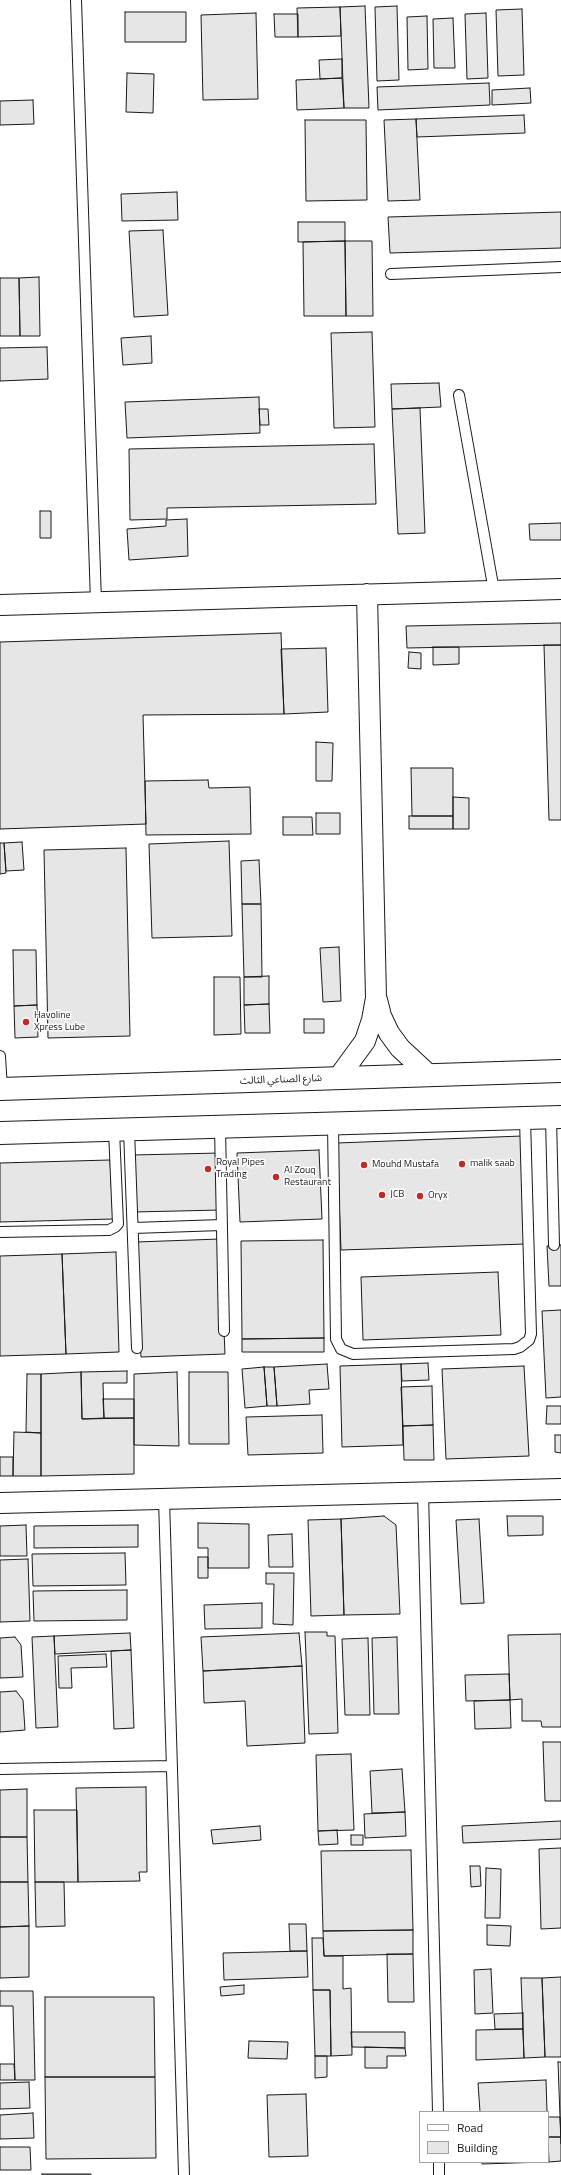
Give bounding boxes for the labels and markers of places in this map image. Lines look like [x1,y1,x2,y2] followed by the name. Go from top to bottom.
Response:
[34,1010,85,1034] place label: Havoline Xpress Lube
[21,1017,31,1027] marker: Havoline Xpress Lube
[216,1157,265,1180] place label: Royal Pipes Trading
[470,1158,515,1170] place label: malik saab
[372,1159,439,1171] place label: Mouhd Mustafa
[457,1159,467,1169] marker: malik saab
[359,1160,369,1170] marker: Mouhd Mustafa
[203,1164,213,1174] marker: Royal Pipes Trading
[284,1165,331,1188] place label: Al Zouq Restaurant
[271,1172,281,1182] marker: Al Zouq Restaurant
[390,1189,404,1201] place label: JCB
[377,1190,387,1200] marker: JCB
[428,1190,447,1202] place label: Oryx
[415,1191,425,1201] marker: Oryx

